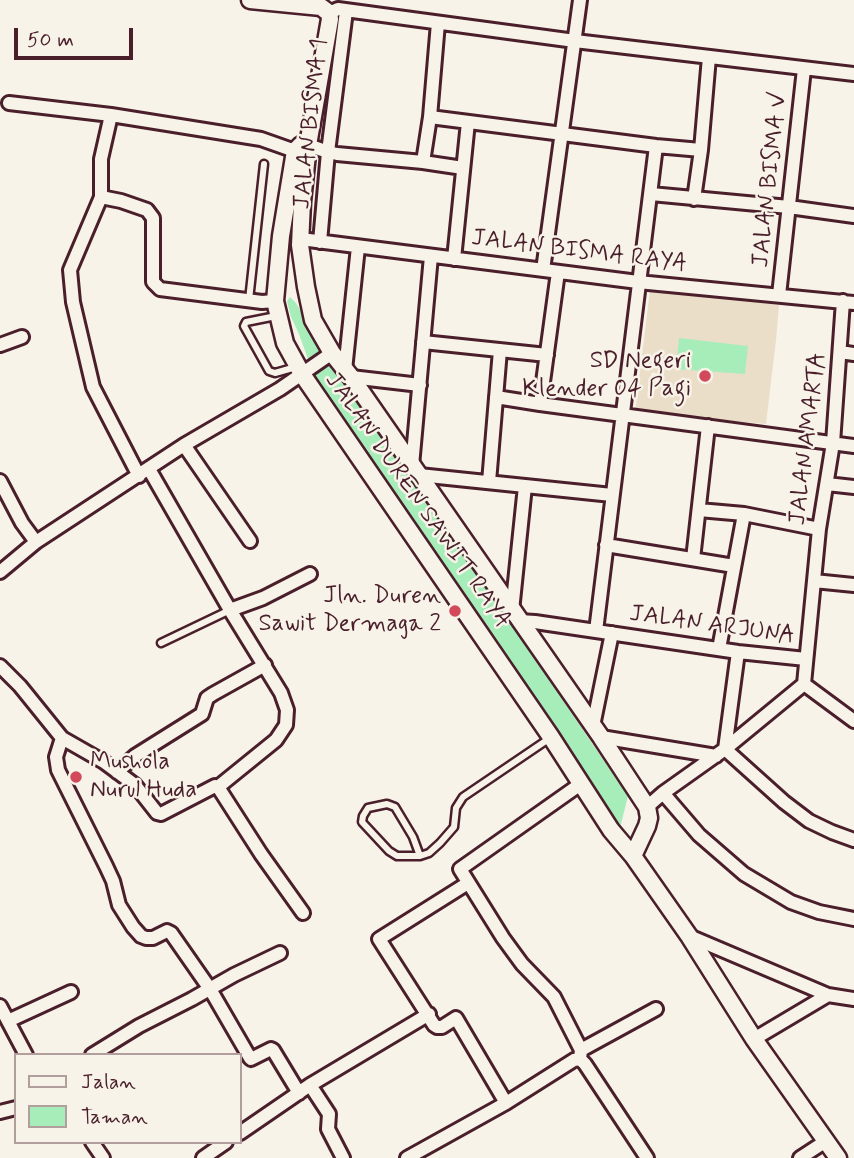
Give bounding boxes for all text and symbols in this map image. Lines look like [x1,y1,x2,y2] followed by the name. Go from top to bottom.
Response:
[18,14,136,58] scale bar
[27,26,74,54] text: 50 m
[289,37,335,211] street label: JALAN BISMA 1
[747,91,795,269] street label: JALAN BISMA V
[470,224,688,280] street label: JALAN BISMA RAYA
[522,348,691,404] place label: SD Negeri Klender 04 Pagi
[784,351,834,527] street label: JALAN AMARTA
[318,368,516,634] street label: JALAN DUREN SAWIT RAYA
[697,368,713,384] marker: SD Negeri Klender 04 Pagi
[258,583,441,639] place label: Jln. Duren Sawit Dermaga 2
[628,600,796,652] street label: JALAN ARJUNA
[447,603,463,619] marker: Jln. Duren Sawit Dermaga 2
[90,749,197,805] place label: Mushola Nurul Huda
[68,769,84,785] marker: Mushola Nurul Huda
[14,1053,242,1144] legend
[81,1068,136,1096] text: Jalan
[81,1103,148,1131] text: Taman

